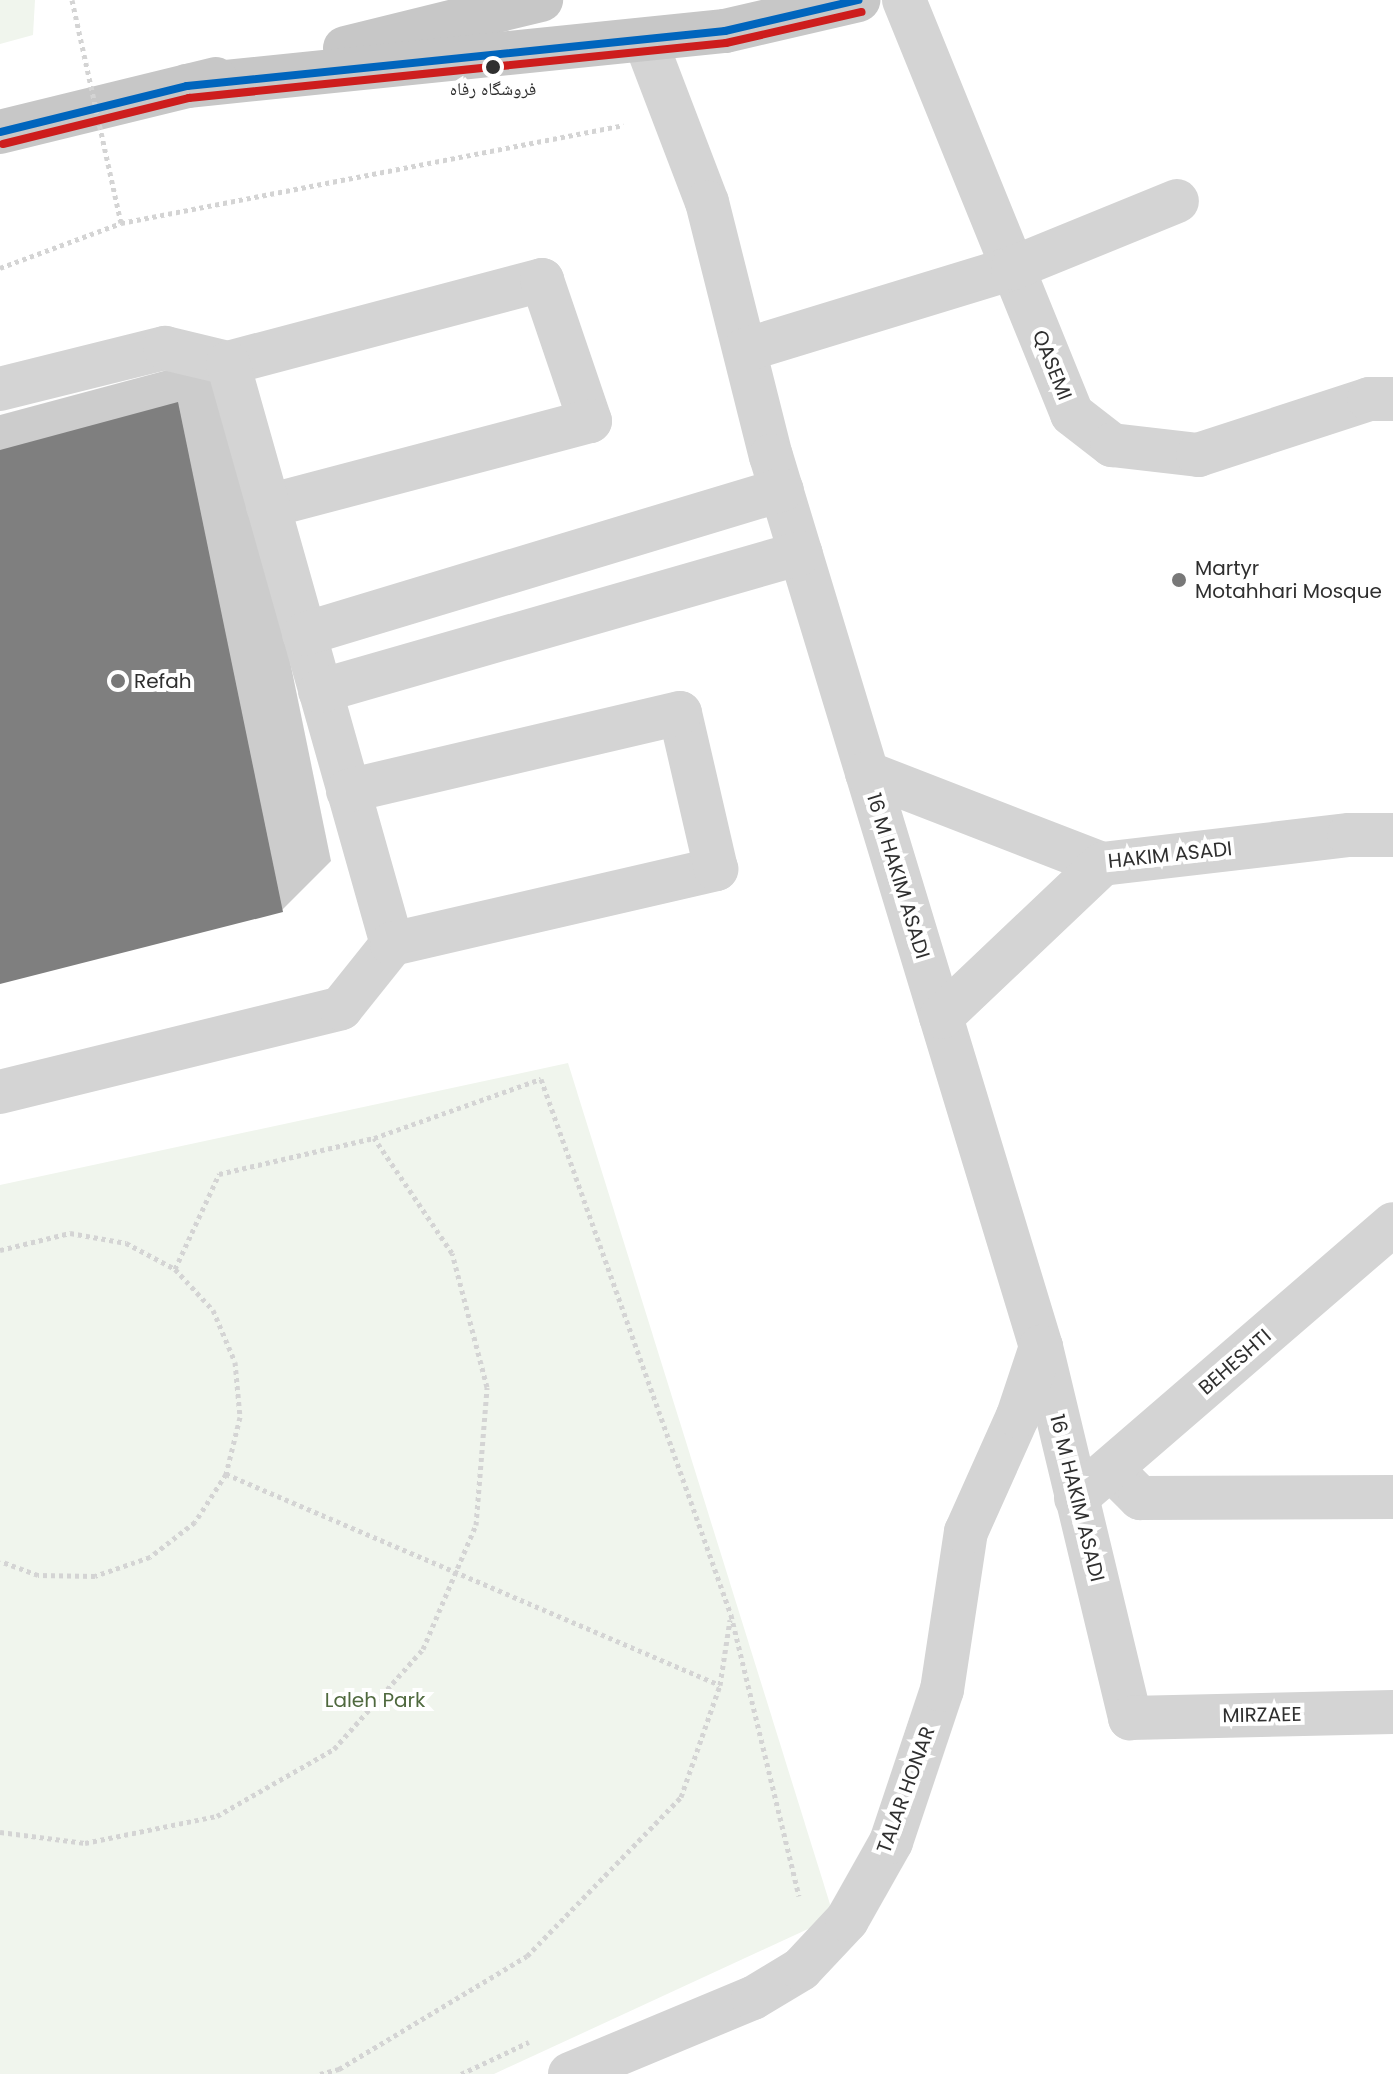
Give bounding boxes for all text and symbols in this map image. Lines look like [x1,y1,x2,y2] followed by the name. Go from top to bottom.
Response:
[485,59,501,75] marker: فروشگاه رفاه
[450,78,536,100] place label: فروشگاه رفاه
[1027,326,1077,404] street label: QASEMI
[1195,556,1382,603] place label: Martyr Motahhari Mosque
[1170,571,1188,589] marker: Martyr Motahhari Mosque
[134,669,191,693] place label: Refah
[109,672,127,690] marker: Refah
[861,790,935,962] street label: 16 M HAKIM ASADI
[1107,837,1233,873] street label: HAKIM ASADI
[1194,1324,1276,1400] street label: BEHESHTI
[1045,1412,1109,1584] street label: 16 M HAKIM ASADI
[325,1688,425,1712] park label: Laleh Park
[1222,1702,1302,1728] street label: MIRZAEE
[872,1723,940,1857] street label: TALAR HONAR

